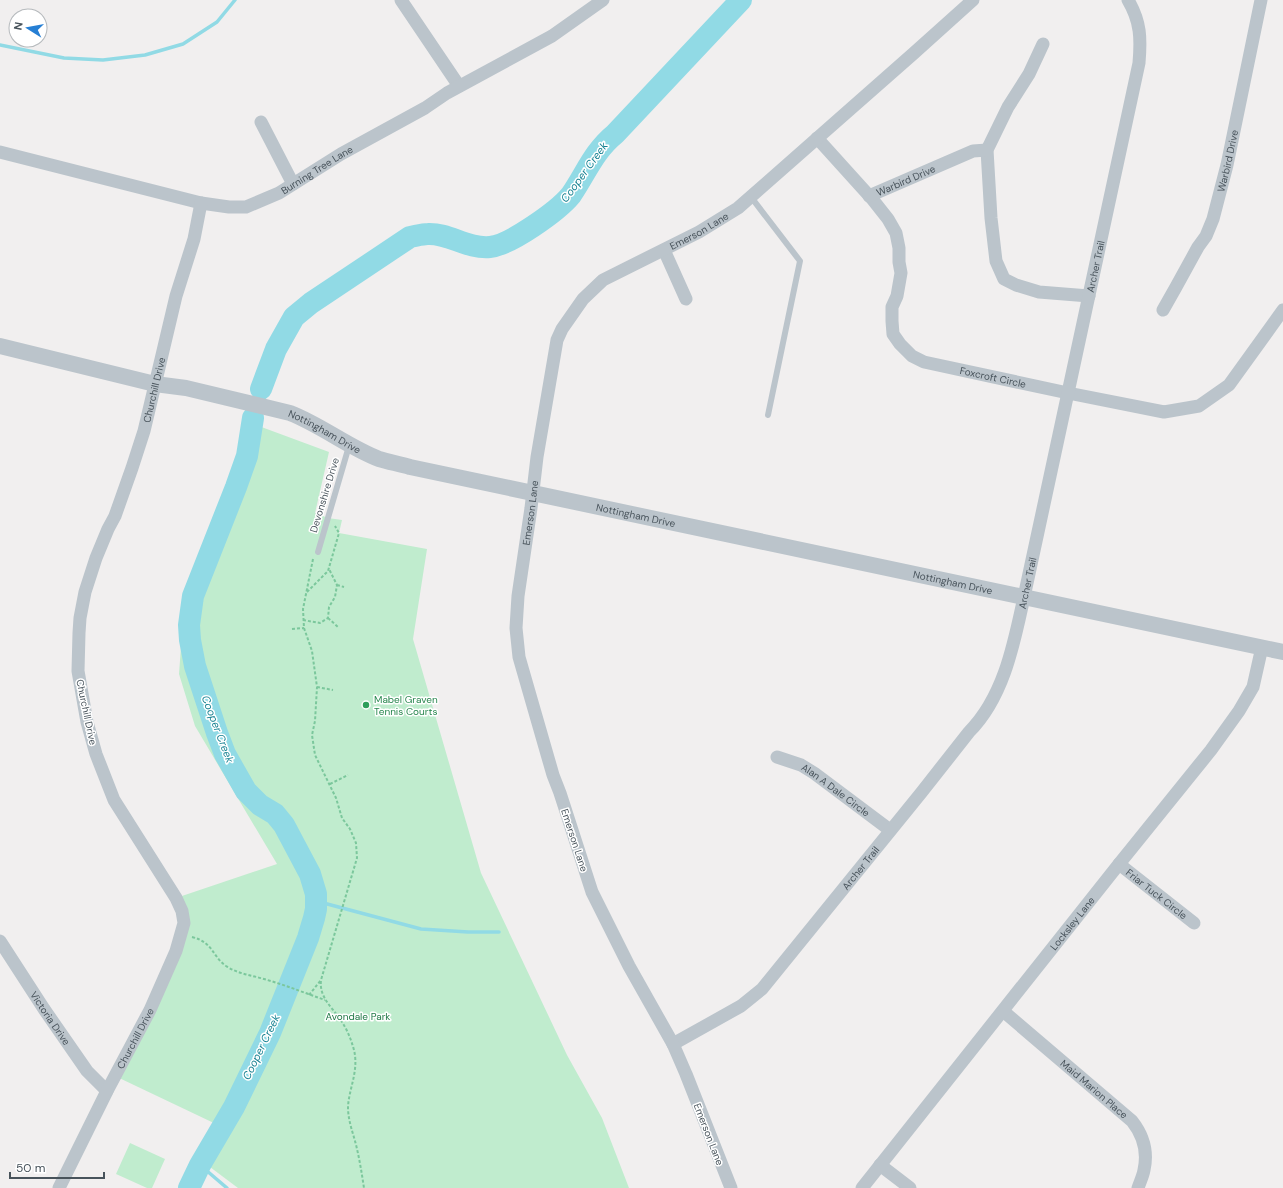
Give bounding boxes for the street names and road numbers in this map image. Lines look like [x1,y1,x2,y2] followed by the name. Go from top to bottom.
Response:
[1214,128,1241,193] street label: Warbird Drive
[279,143,356,197] street label: Burning Tree Lane
[874,162,938,199] street label: Warbird Drive
[667,209,731,253] street label: Emerson Lane
[1084,239,1108,294] street label: Archer Trail
[140,356,168,424] street label: Churchill Drive
[959,364,1028,391] street label: Foxcroft Circle
[286,407,363,457] street label: Nottingham Drive
[307,456,342,534] street label: Devonshire Drive
[520,479,541,546] street label: Emerson Lane
[595,501,677,530] street label: Nottingham Drive
[1016,556,1039,610] street label: Archer Trail
[912,568,994,597] street label: Nottingham Drive
[73,678,100,746] street label: Churchill Drive
[799,761,872,820] street label: Alan A Dale Circle
[558,807,591,874] street label: Emerson Lane
[839,844,882,893] street label: Archer Trail
[1123,866,1190,922] street label: Friar Tuck Circle
[1047,894,1098,953] street label: Locksley Lane
[27,989,73,1048] street label: Victoria Drive
[114,1006,157,1071] street label: Churchill Drive
[1058,1057,1131,1122] street label: Maid Marion Place
[691,1101,726,1167] street label: Emerson Lane

